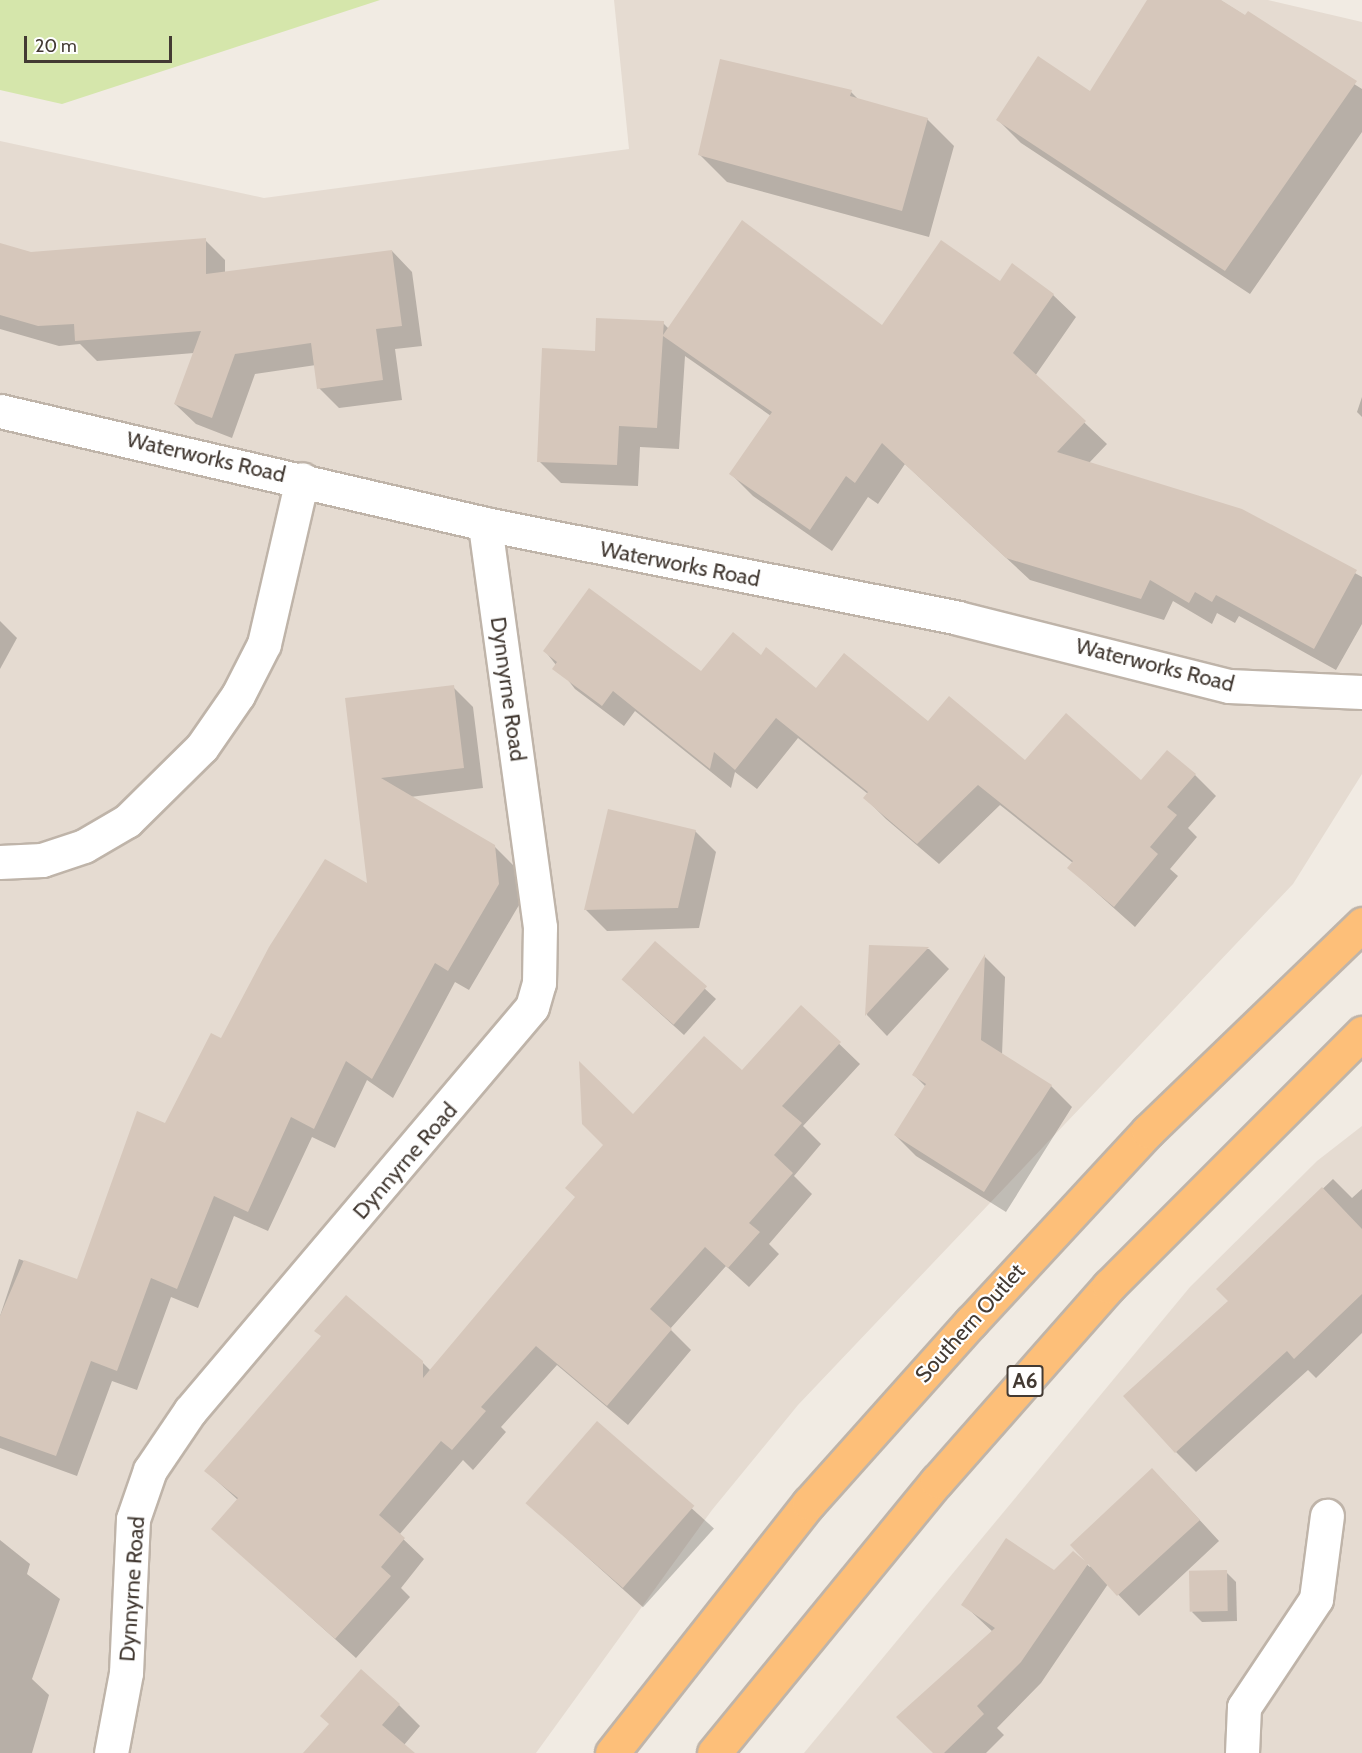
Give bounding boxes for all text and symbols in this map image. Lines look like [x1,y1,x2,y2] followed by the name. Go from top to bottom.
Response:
[27,24,176,62] scale bar
[35,35,77,57] text: 20 m
[124,426,288,488] street label: Waterworks Road
[598,536,762,592] street label: Waterworks Road
[485,615,531,763] street label: Dynnyrne Road
[1073,633,1237,697] street label: Waterworks Road
[347,1097,463,1225] street label: Dynnyrne Road
[910,1258,1030,1388] street label: Southern Outlet
[1006,1363,1044,1399] road number: A6
[114,1515,150,1663] street label: Dynnyrne Road

